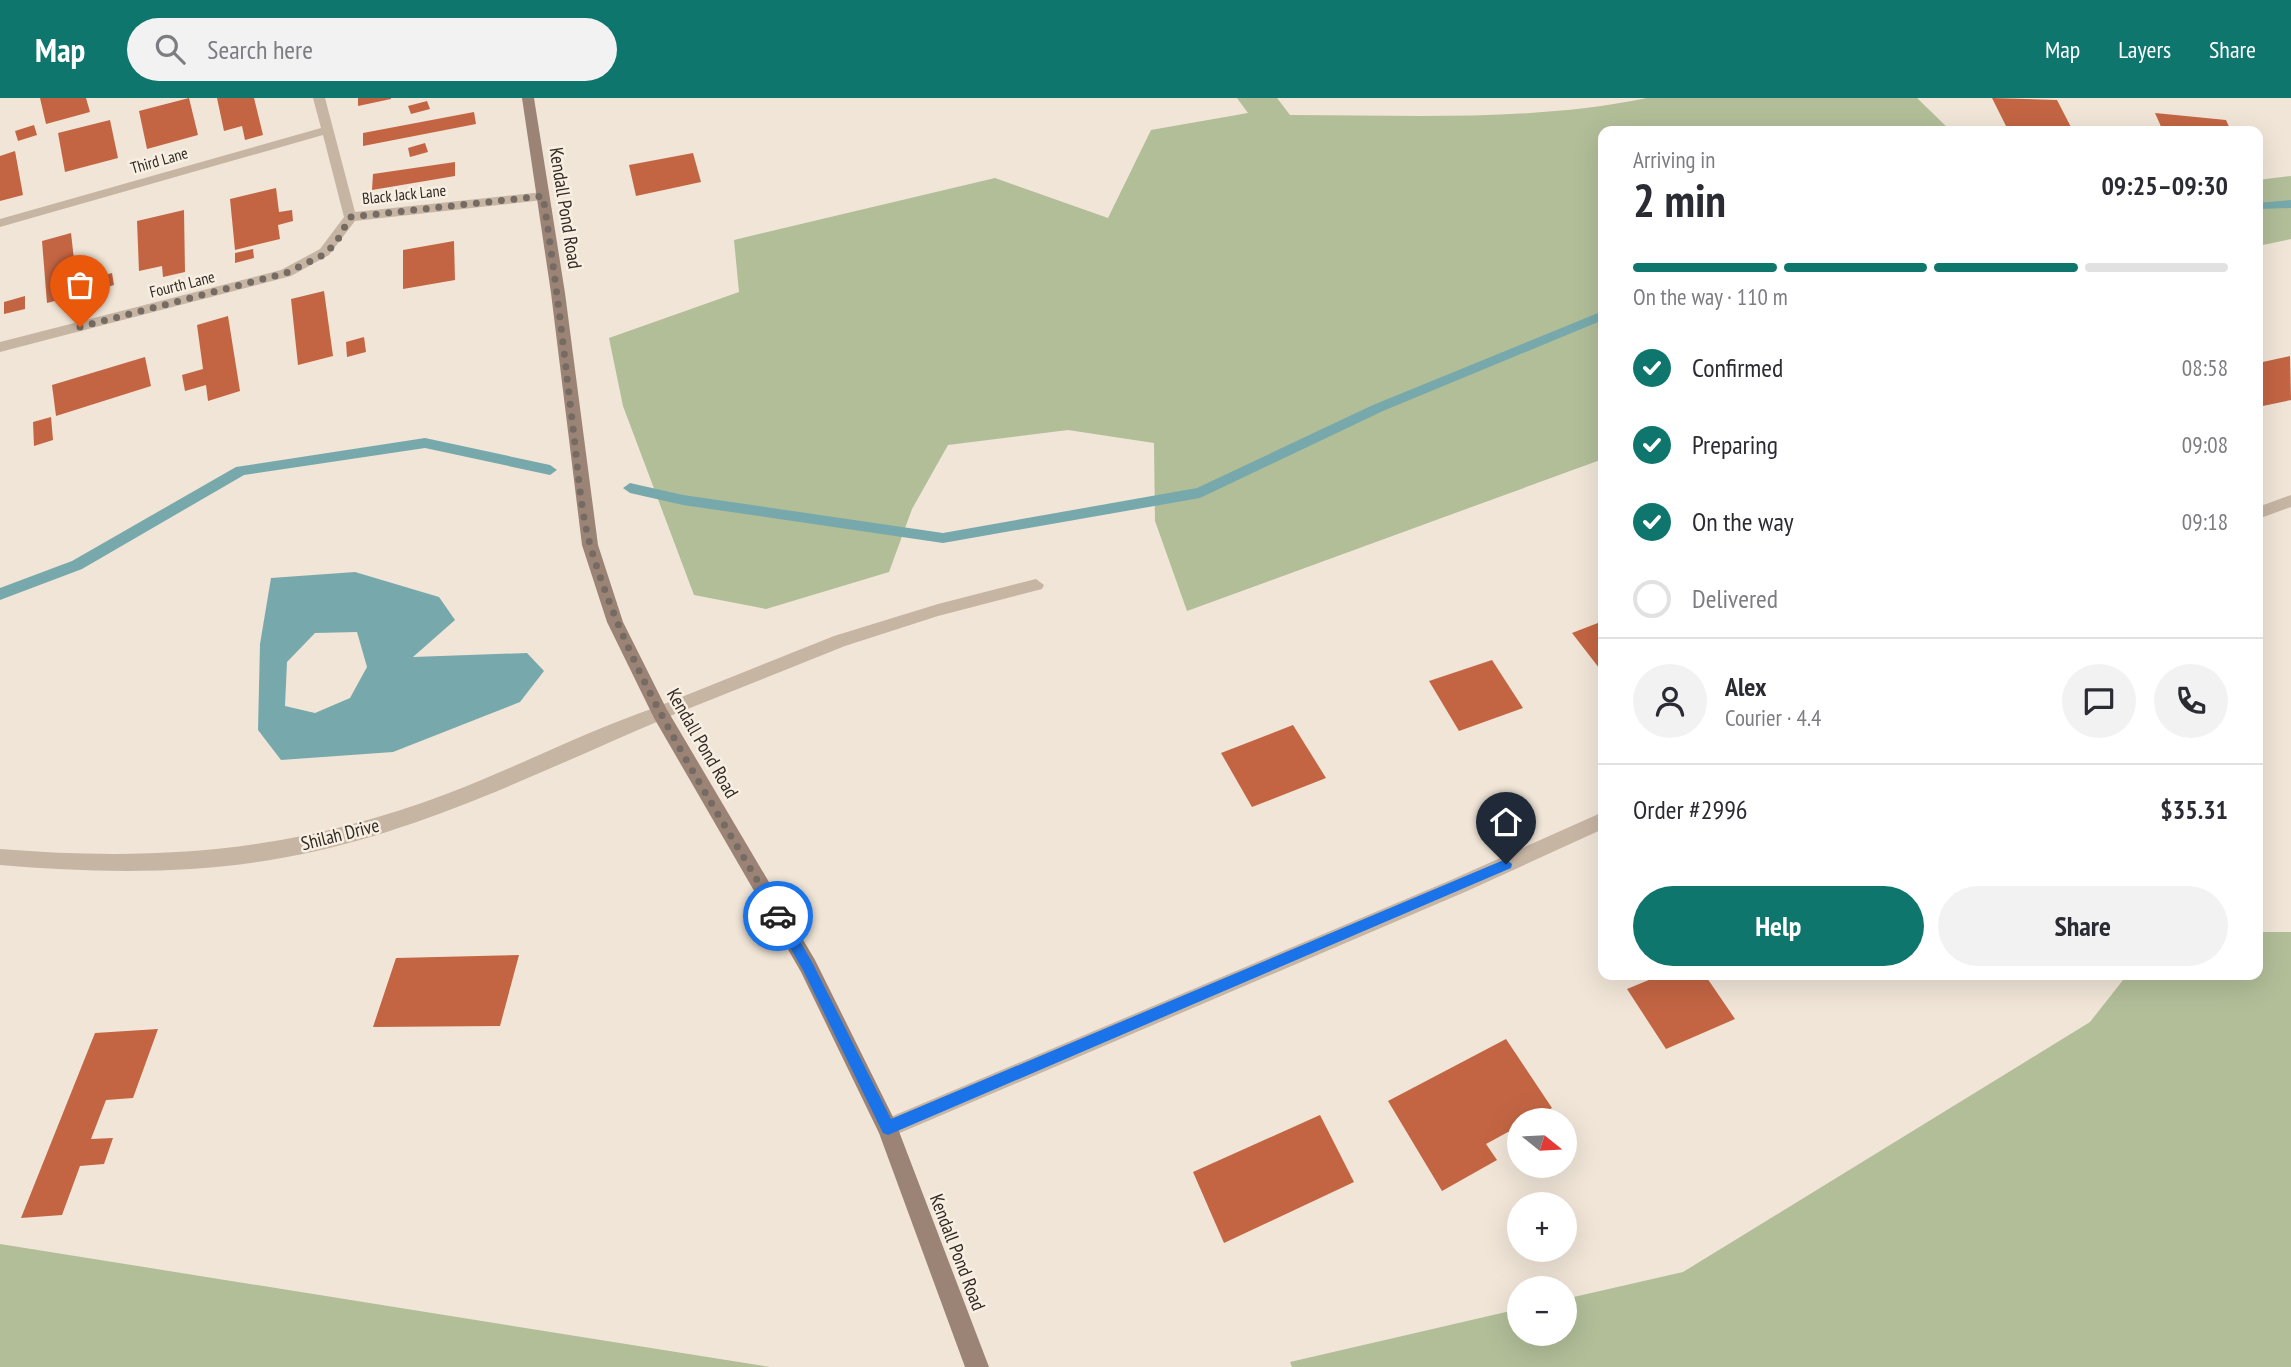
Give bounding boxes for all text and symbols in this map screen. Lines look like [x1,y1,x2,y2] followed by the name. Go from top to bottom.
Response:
[127,18,617,81] search box
[35,28,85,71] text: Map
[151,30,189,68] icon: search
[207,33,313,66] text: Search here
[2045,34,2080,65] text: Map
[2118,34,2171,65] text: Layers
[2209,34,2256,65] text: Share
[128,142,190,178] street label: Third Lane
[545,145,587,271] street label: Kendall Pond Road
[1633,145,1715,174] text: Arriving in
[2101,169,2228,202] text: 09:25–09:30
[1633,170,1726,230] text: 2 min
[361,180,447,208] street label: Black Jack Lane
[50,255,110,327] pin
[61,266,99,304] icon: bag
[147,266,217,302] street label: Fourth Lane
[1633,282,1788,311] text: On the way · 110 m
[1633,349,1671,387] icon: check
[1692,351,1783,384] text: Confirmed
[2182,353,2228,382] text: 08:58
[1633,426,1671,464] icon: check
[1692,428,1778,461] text: Preparing
[2182,430,2228,459] text: 09:08
[1633,503,1671,541] icon: check
[1692,505,1794,538] text: On the way
[2182,507,2228,536] text: 09:18
[1692,582,1778,615] text: Delivered
[1633,664,1707,738] button: person
[2062,664,2136,738] button: chat
[2154,664,2228,738] button: phone
[1725,670,1766,703] text: Alex
[662,684,744,802] street label: Kendall Pond Road
[1725,703,1821,732] text: Courier · 4.4
[1476,792,1536,864] pin
[1633,793,1748,826] text: Order #2996
[2160,793,2228,826] text: $35.31
[1487,803,1525,841] icon: home
[298,813,382,855] street label: Shilah Drive
[743,881,813,951] courier
[1633,886,1924,966] button: Help
[1938,886,2228,966] button: Share
[759,897,797,935] icon: car
[1507,1108,1577,1178] north arrow
[1507,1108,1577,1346] map controls
[925,1190,991,1314] street label: Kendall Pond Road
[1507,1192,1577,1262] button: +
[1507,1276,1577,1346] button: −

